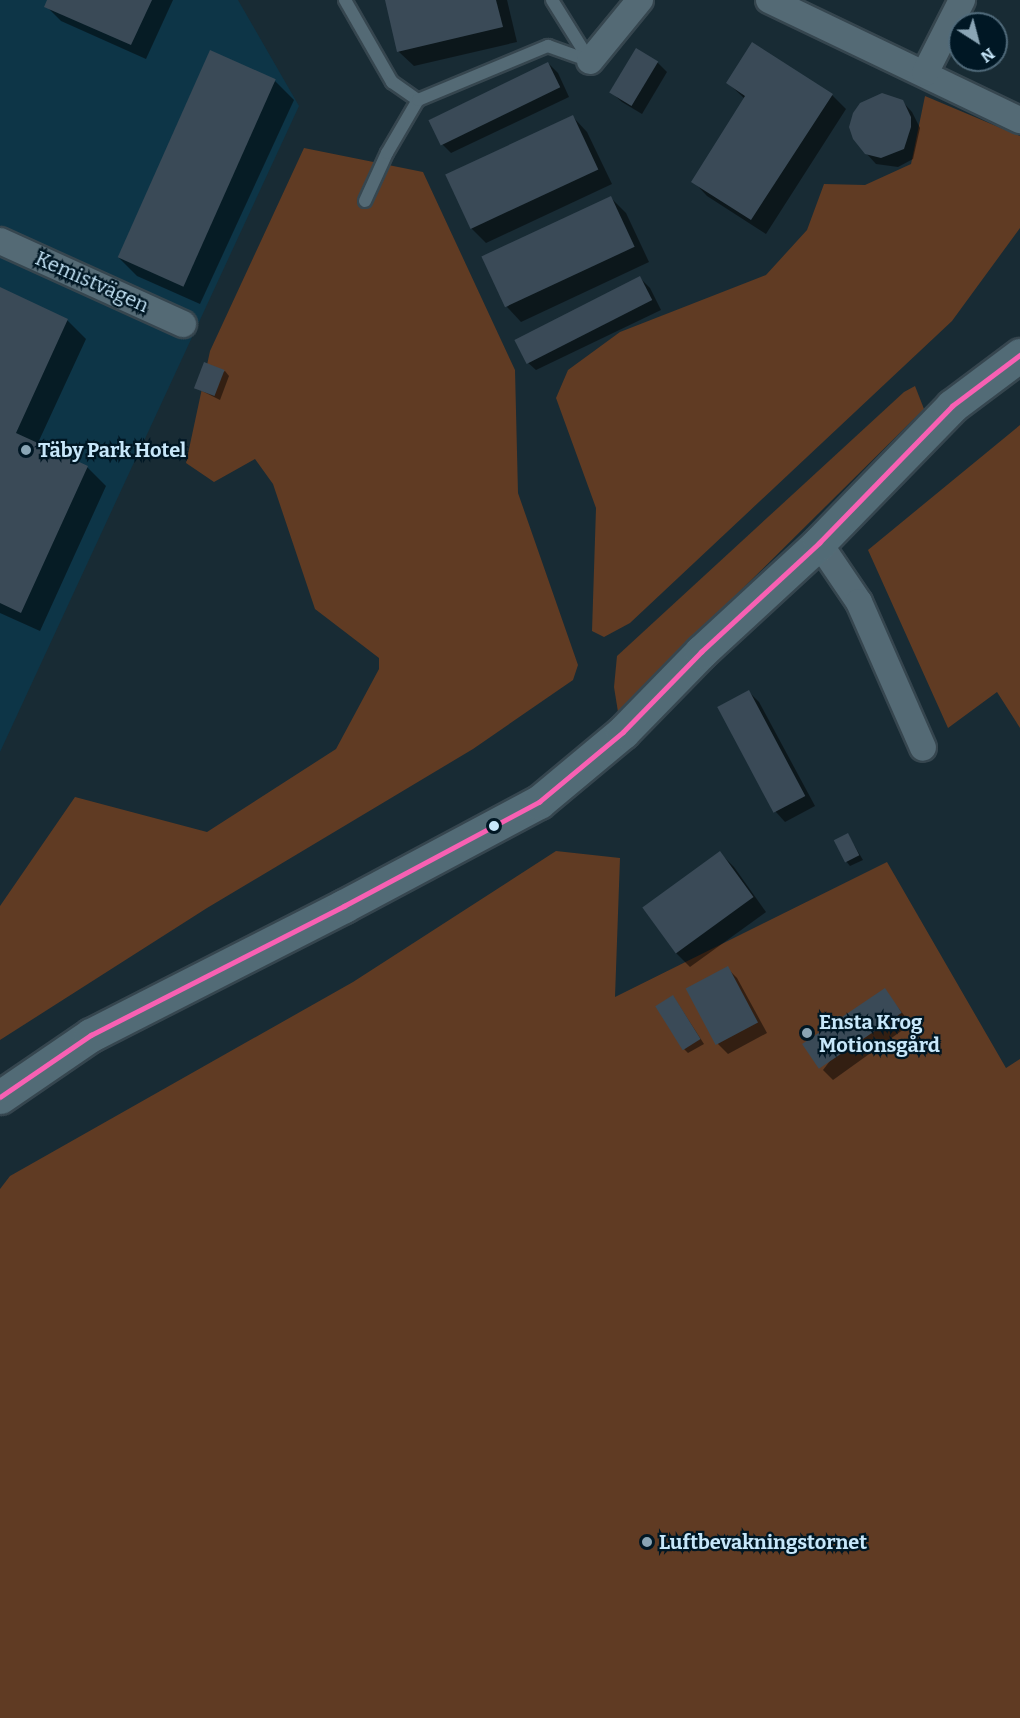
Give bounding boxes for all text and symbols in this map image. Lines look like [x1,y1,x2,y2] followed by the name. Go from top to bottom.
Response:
[948,12,1008,72] north arrow
[977,44,998,67] text: N
[32,246,152,318] street label: Kemistvägen
[38,438,186,462] place label: Täby Park Hotel
[19,443,33,457] marker: Täby Park Hotel
[488,820,500,832] unlabelled marker
[819,1010,940,1057] place label: Ensta Krog Motionsgård
[800,1026,814,1040] marker: Ensta Krog Motionsgård
[659,1530,867,1554] place label: Luftbevakningstornet
[640,1535,654,1549] marker: Luftbevakningstornet

